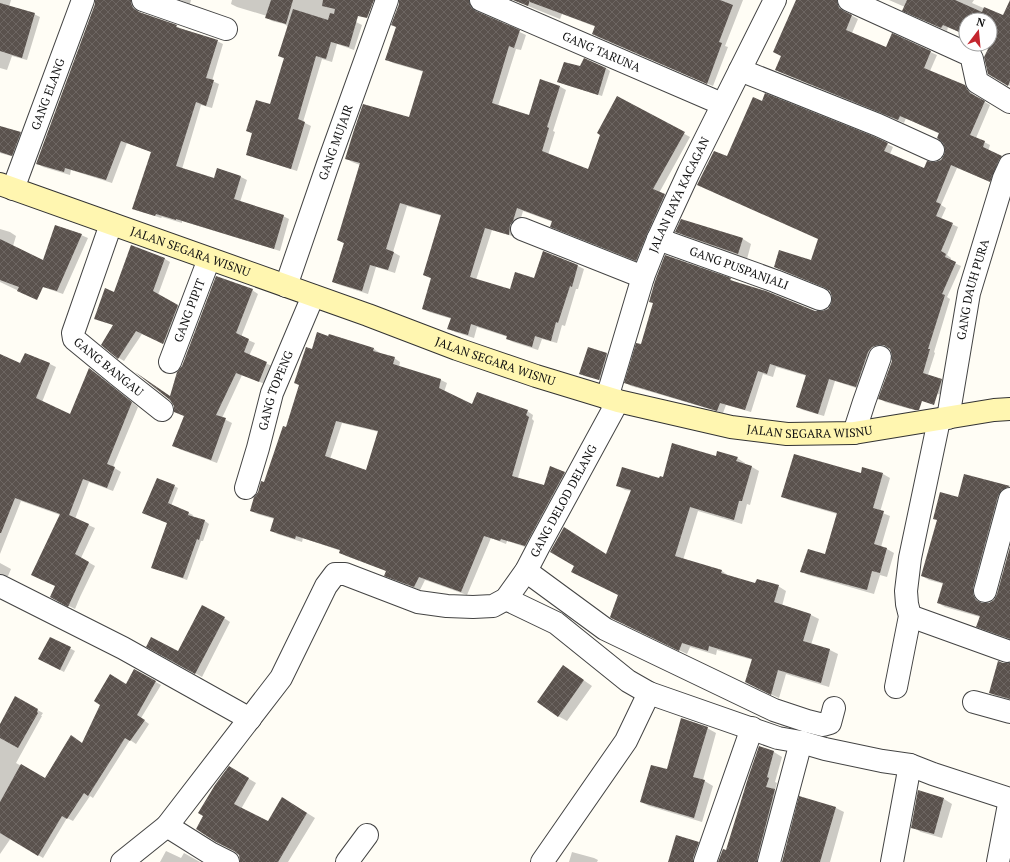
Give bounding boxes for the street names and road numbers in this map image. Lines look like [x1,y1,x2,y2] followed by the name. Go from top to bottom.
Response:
[560,28,644,75] street label: GANG TARUNA
[28,56,68,132] street label: GANG ELANG
[315,102,356,182] street label: GANG MUJAIR
[645,134,712,255] street label: JALAN RAYA KACAGAN
[129,223,252,279] street label: JALAN SEGARA WISNU
[953,236,992,341] street label: GANG DAUH PURA
[687,243,791,293] street label: GANG PUSPANJALI
[170,276,208,344] street label: GANG PIPIT
[433,333,557,388] street label: JALAN SEGARA WISNU
[71,334,147,399] street label: GANG BANGAU
[255,347,296,432] street label: GANG TOPENG
[746,421,873,441] street label: JALAN SEGARA WISNU
[527,441,600,560] street label: GANG DELOD DELANG

